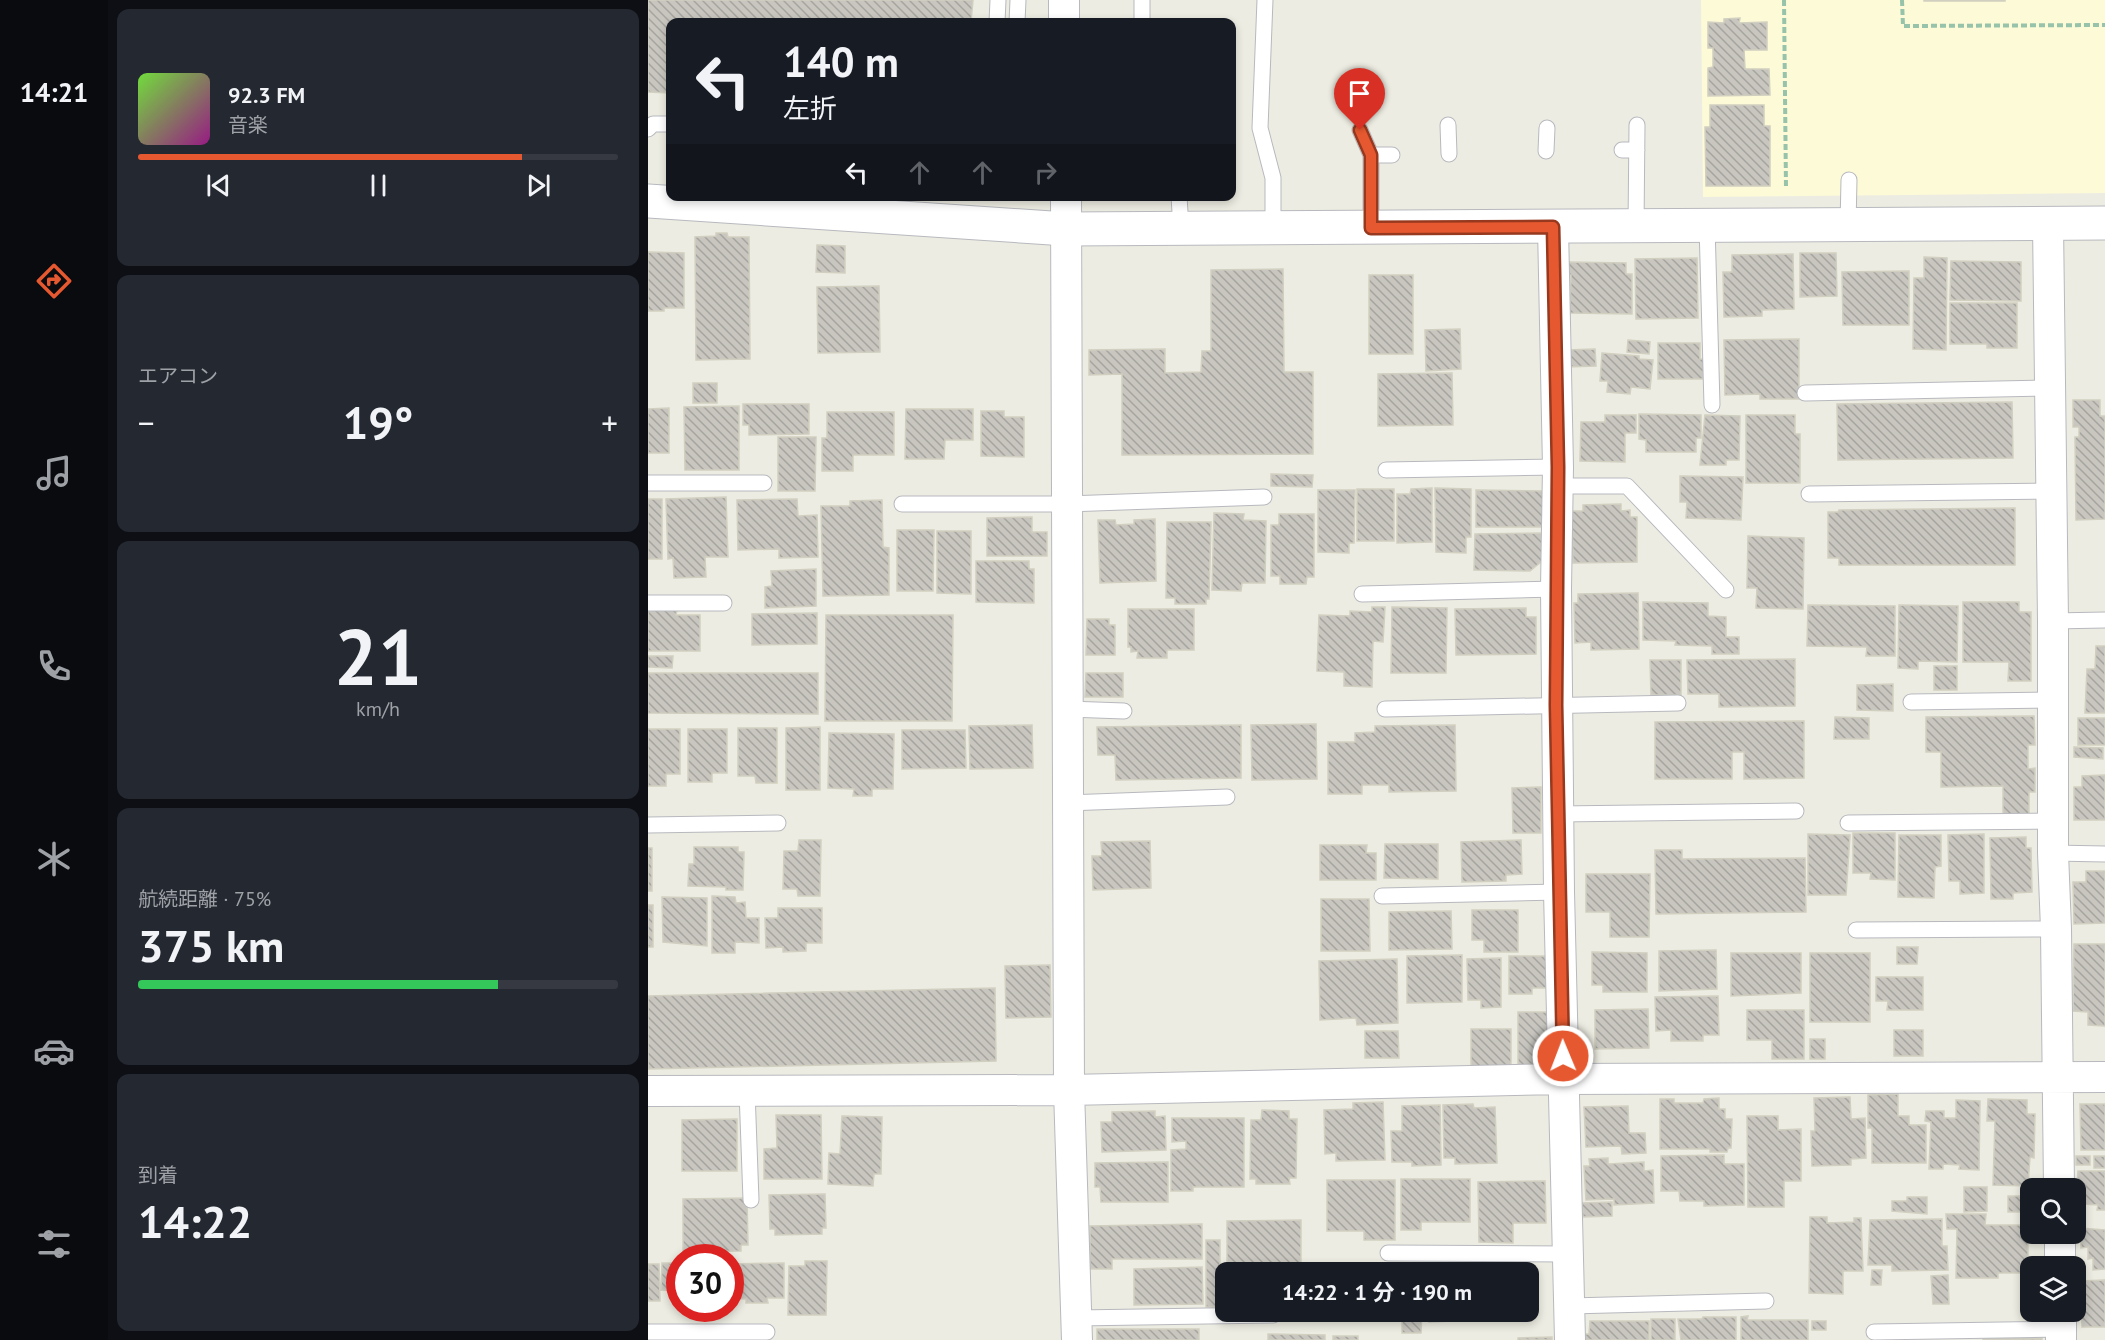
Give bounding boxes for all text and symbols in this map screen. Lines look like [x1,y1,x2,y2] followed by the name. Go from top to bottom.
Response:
[783,34,899,89] text: 140 m
[684,42,762,120] icon: left
[1334,68,1385,130] pin
[20,75,88,109] text: 14:21
[1343,77,1376,110] icon: arrive
[228,81,305,109] text: 92.3 FM
[783,91,837,125] text: 左折
[228,112,268,138] text: 音楽
[840,156,873,189] icon: left
[903,156,936,189] icon: ahead
[966,156,999,189] icon: ahead
[1029,156,1062,189] icon: right
[202,169,235,202] icon: previous
[362,169,395,202] icon: pause
[522,169,555,202] icon: next
[33,260,75,302] icon: directions
[138,363,218,389] text: エアコン
[343,393,413,451] text: 19°
[138,401,155,444] text: −
[601,401,618,444] text: +
[33,452,75,494] icon: music
[334,606,422,707] text: 21
[33,645,75,687] icon: phone
[356,696,400,722] text: km/h
[33,838,75,880] icon: climate
[138,886,271,912] text: 航続距離 · 75%
[138,916,284,974] text: 375 km
[1531,1024,1595,1088] position arrow
[33,1030,75,1072] icon: car
[138,1162,178,1188] text: 到着
[2020,1178,2086,1322] map controls
[2020,1178,2086,1244] button: search
[138,1192,252,1250] text: 14:22
[33,1223,75,1265] icon: filters
[666,1244,744,1322] speed limit sign: 30
[2020,1256,2086,1322] button: layers
[1282,1278,1472,1306] text: 14:22 · 1 分 · 190 m

